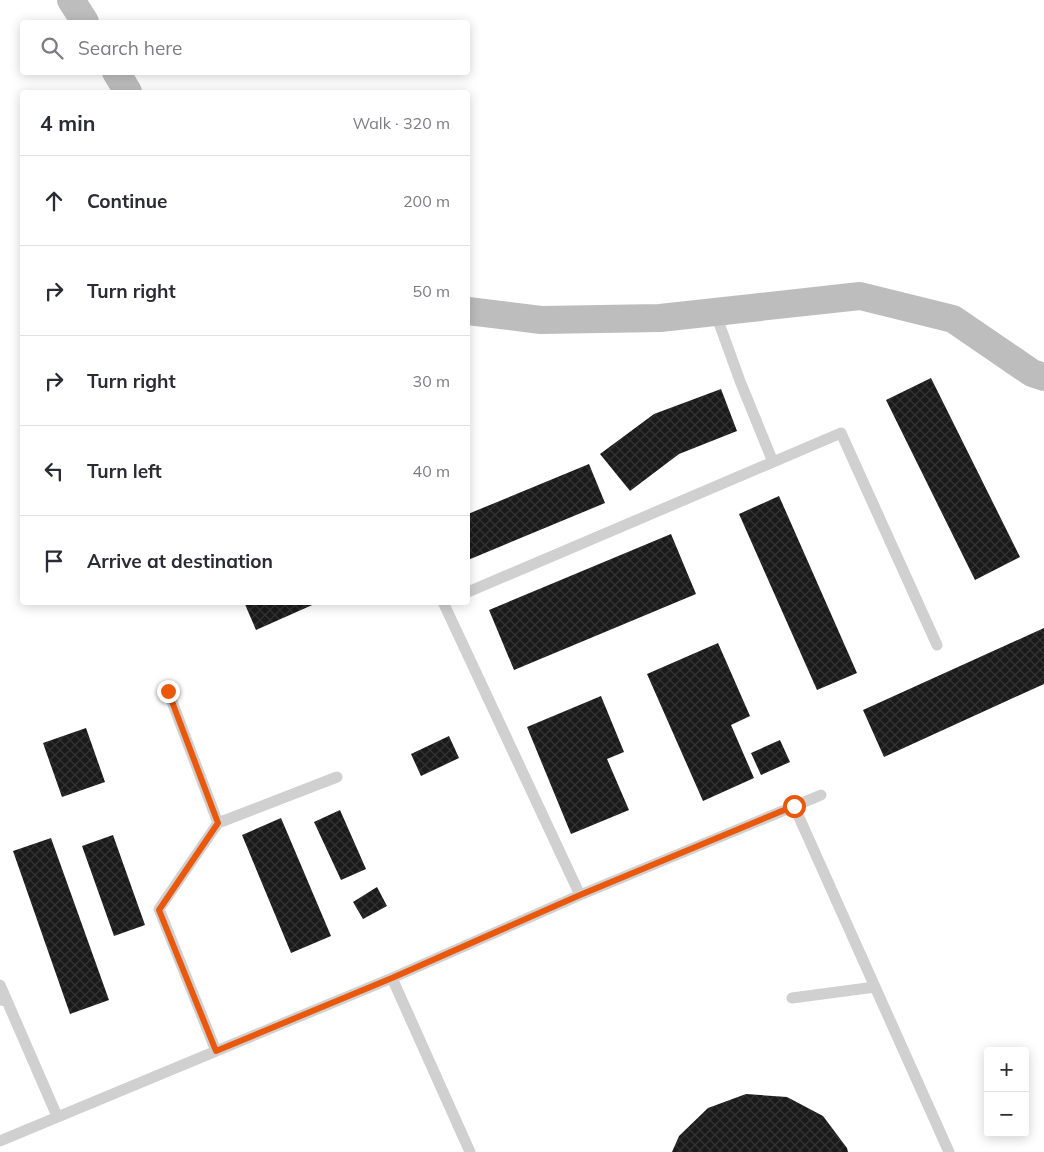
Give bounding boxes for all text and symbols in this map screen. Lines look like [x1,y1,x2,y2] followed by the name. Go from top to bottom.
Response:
[20,20,470,75] search box
[38,34,66,62] icon: search
[78,36,182,60] text: Search here
[40,110,95,136] text: 4 min
[352,113,450,133] text: Walk · 320 m
[40,187,68,215] icon: ahead
[87,189,167,213] text: Continue
[403,191,450,211] text: 200 m
[40,277,68,305] icon: right
[87,279,176,303] text: Turn right
[413,281,450,301] text: 50 m
[40,367,68,395] icon: right
[87,369,176,393] text: Turn right
[413,371,450,391] text: 30 m
[40,457,68,485] icon: left
[87,459,162,483] text: Turn left
[413,461,450,481] text: 40 m
[40,547,68,575] icon: arrive
[87,549,273,573] text: Arrive at destination
[157,680,180,703] route end
[783,795,806,818] route start
[984,1047,1029,1137] map controls
[984,1047,1029,1092] button: +
[984,1092,1029,1137] button: −

